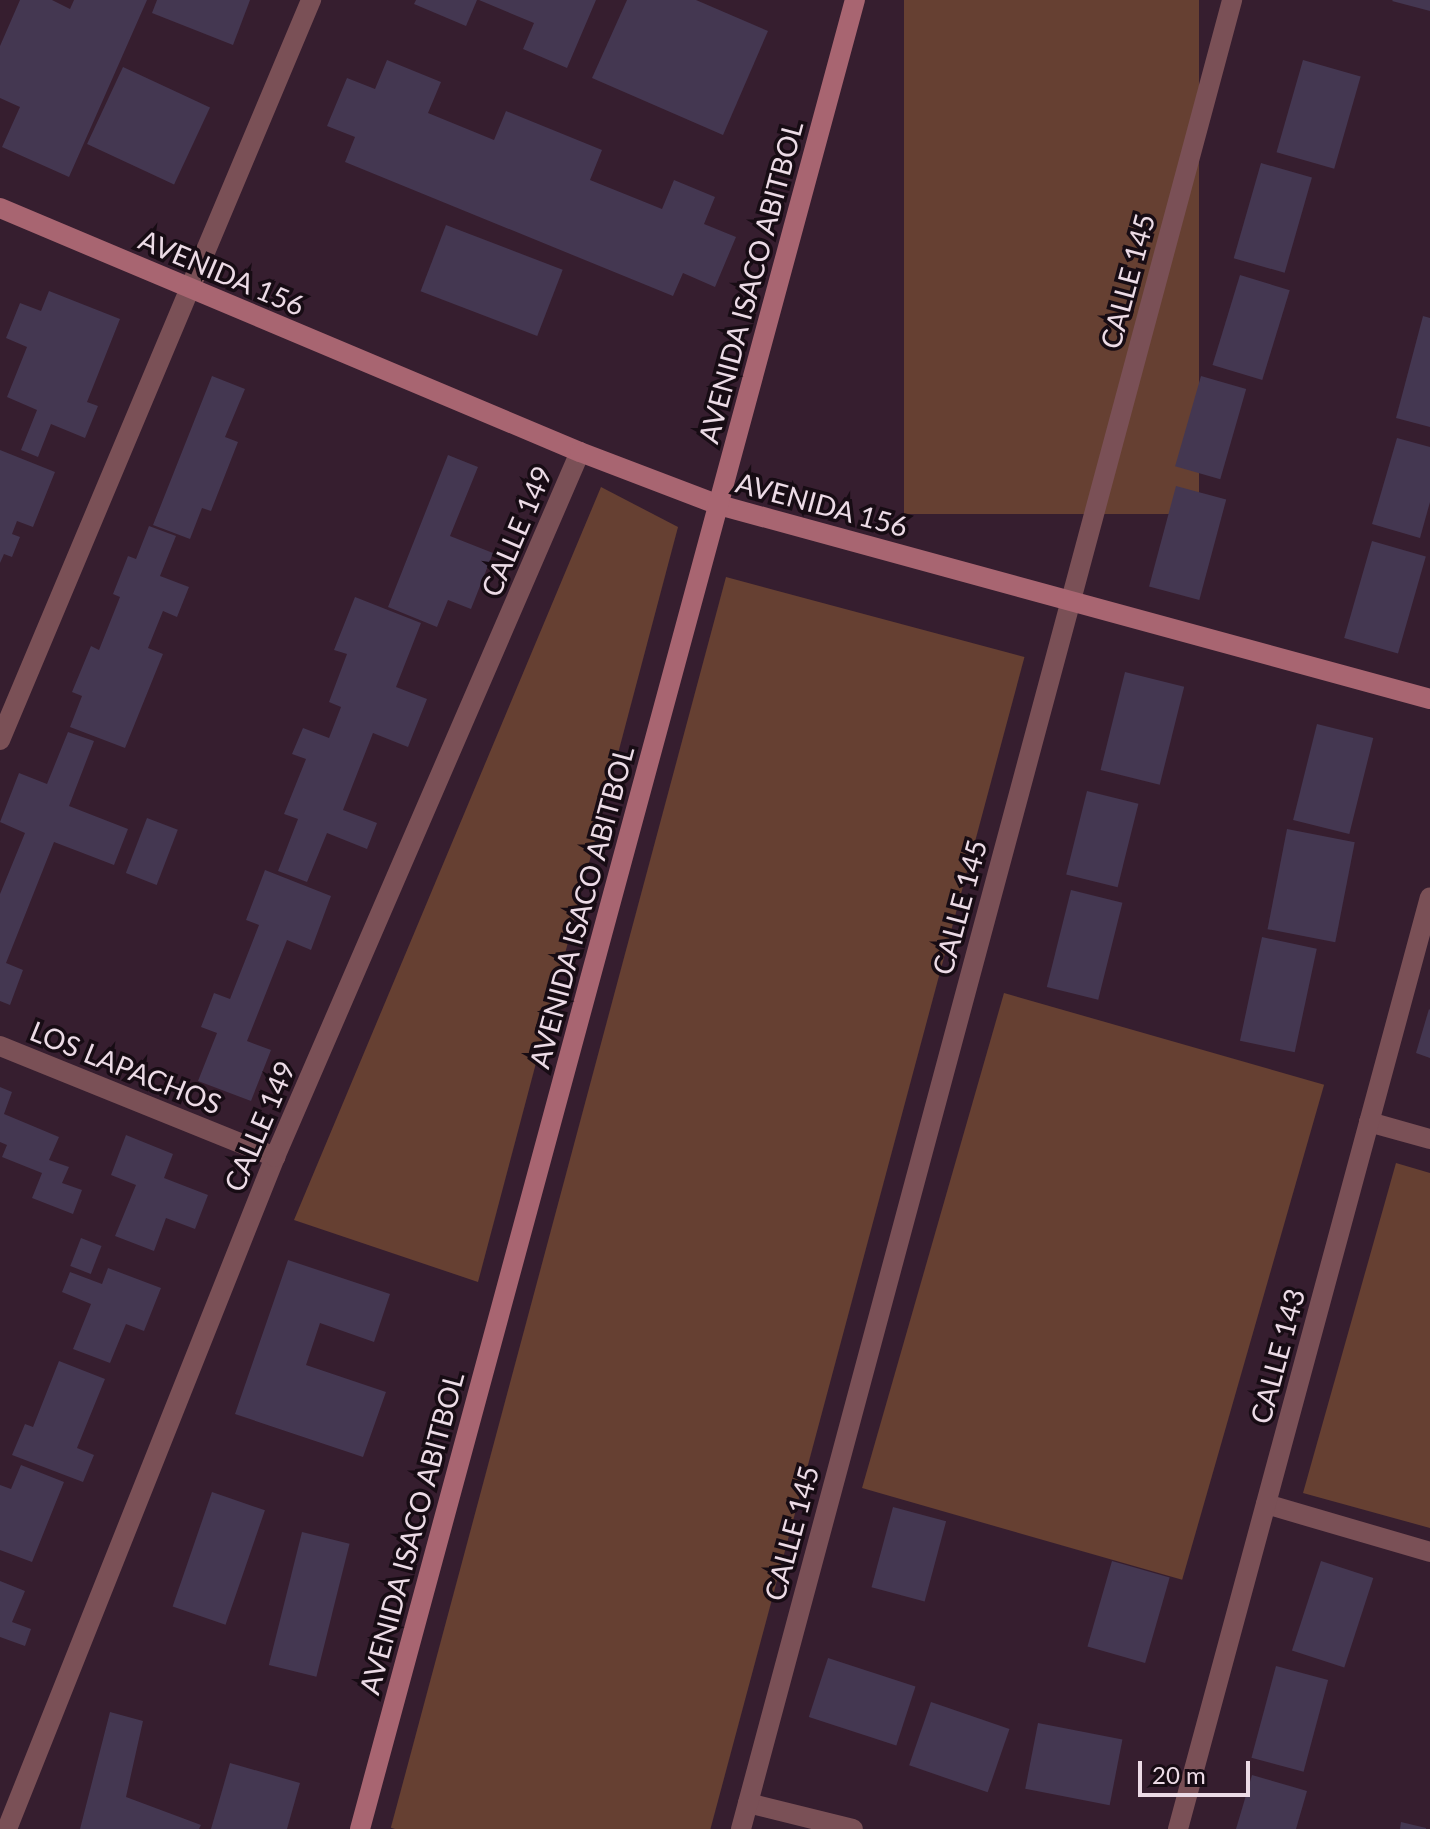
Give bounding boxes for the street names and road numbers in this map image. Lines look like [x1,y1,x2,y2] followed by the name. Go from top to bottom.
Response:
[691,116,809,448] street label: AVENIDA ISACO ABITBOL
[1093,210,1161,352] street label: CALLE 145
[134,222,310,322] street label: AVENIDA 156
[473,461,559,601] street label: CALLE 149
[732,465,912,543] street label: AVENIDA 156
[522,741,640,1073] street label: AVENIDA ISACO ABITBOL
[925,836,993,978] street label: CALLE 145
[26,1013,226,1121] street label: LOS LAPACHOS
[216,1056,302,1196] street label: CALLE 149
[1243,1285,1311,1427] street label: CALLE 143
[352,1367,470,1699] street label: AVENIDA ISACO ABITBOL
[757,1462,825,1604] street label: CALLE 145

